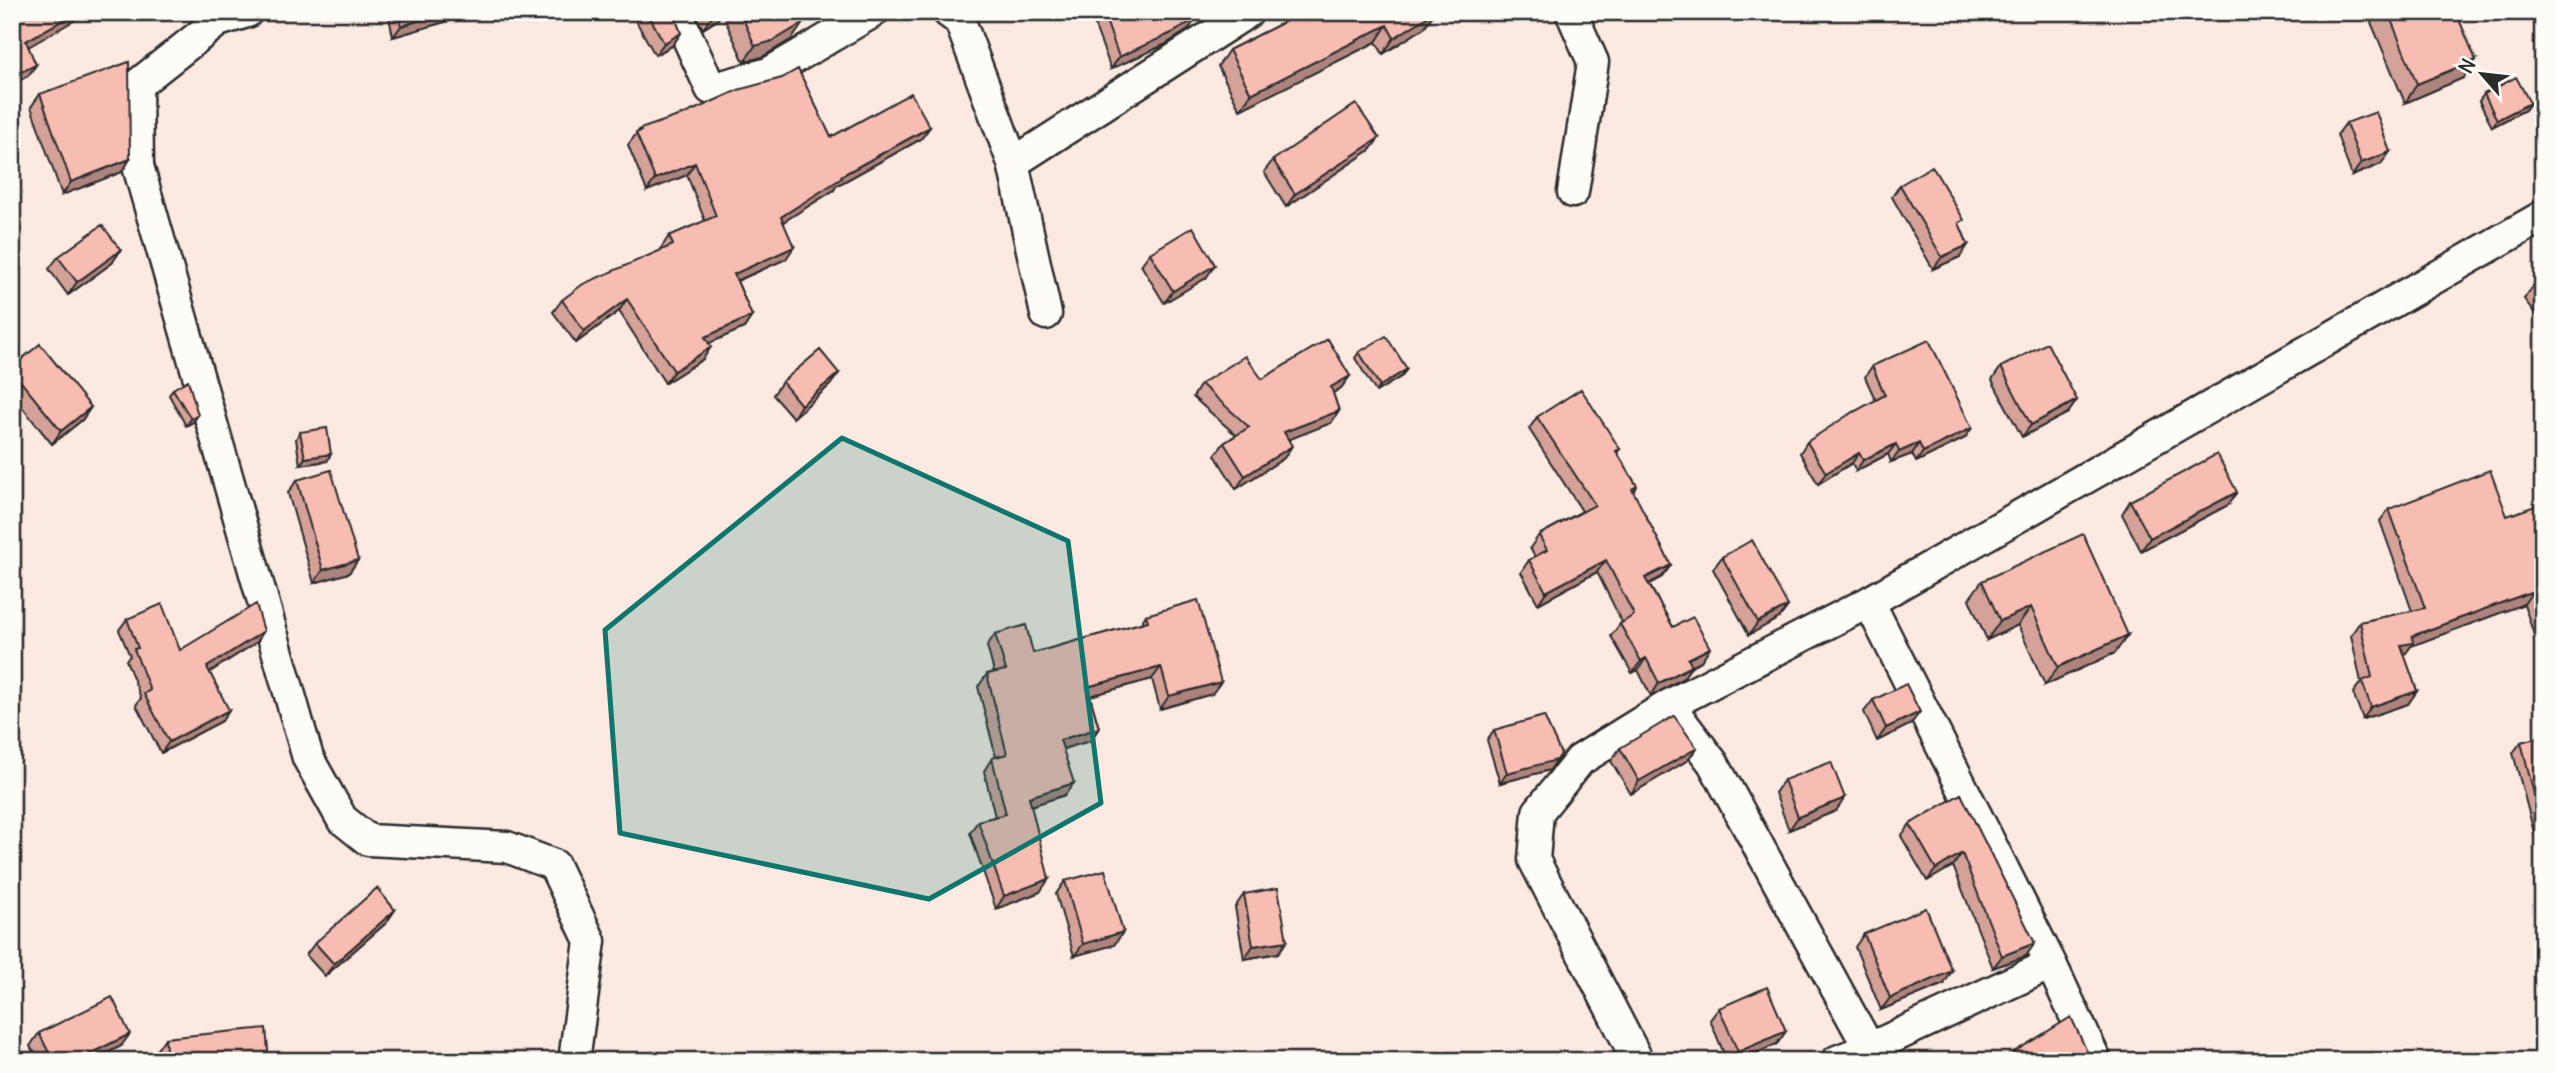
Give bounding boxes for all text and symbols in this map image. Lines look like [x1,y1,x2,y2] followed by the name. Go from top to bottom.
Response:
[2446,38,2516,108] north arrow
[2453,55,2481,77] text: N

